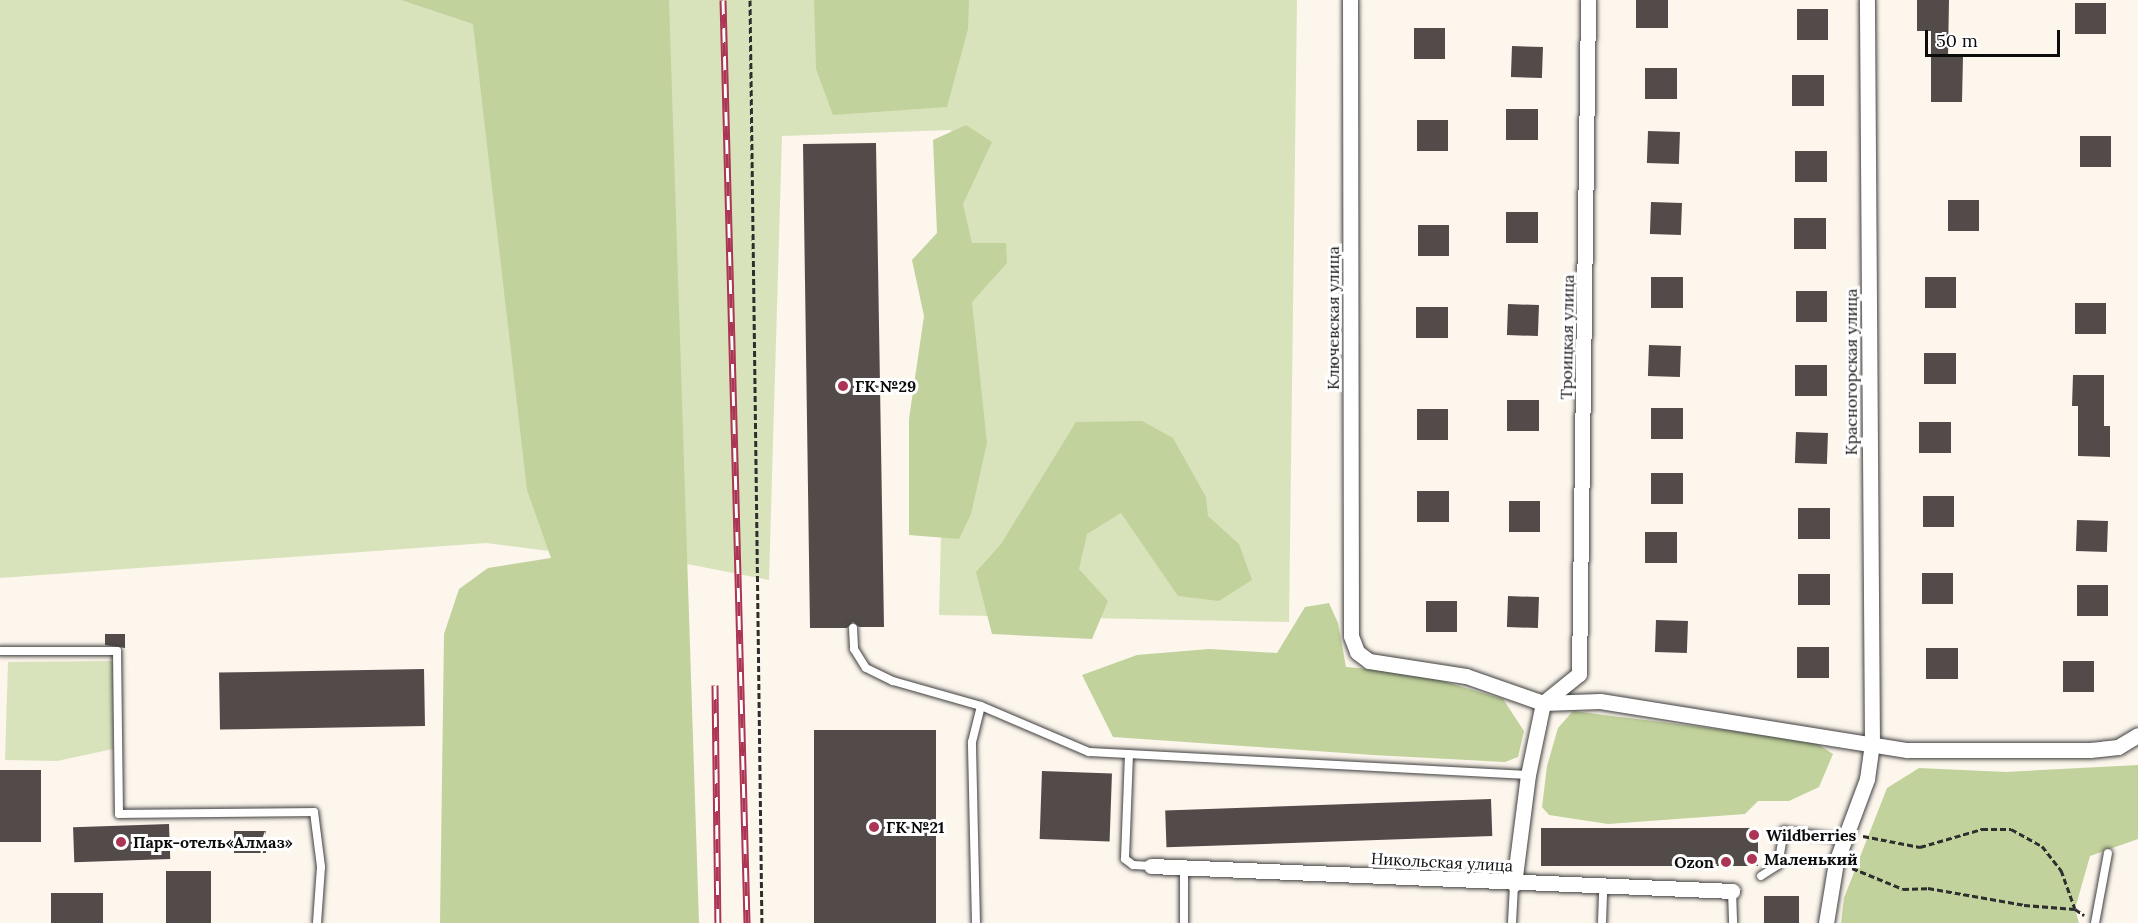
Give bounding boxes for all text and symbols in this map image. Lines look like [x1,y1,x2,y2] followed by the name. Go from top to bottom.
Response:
[1928,18,2063,56] scale bar
[1936,29,1978,52] text: 50 m
[1323,246,1343,390] street label: Ключевская улица
[1556,274,1578,400] street label: Троицкая улица
[1841,289,1861,455] street label: Красногорская улица
[855,376,916,396] place label: ГК №29
[836,379,850,393] marker: ГК №29
[886,817,945,837] place label: ГК №21
[867,820,881,834] marker: ГК №21
[1766,825,1856,845] place label: Wildberries
[1747,828,1761,842] marker: Wildberries
[133,832,293,852] place label: Парк-отель«Алмаз»
[114,835,128,849] marker: Парк-отель«Алмаз»
[1371,849,1513,875] street label: Никольская улица
[1764,849,1858,869] place label: Маленький
[1674,852,1714,872] place label: Ozon
[1745,852,1759,866] marker: Маленький
[1719,855,1733,869] marker: Ozon

